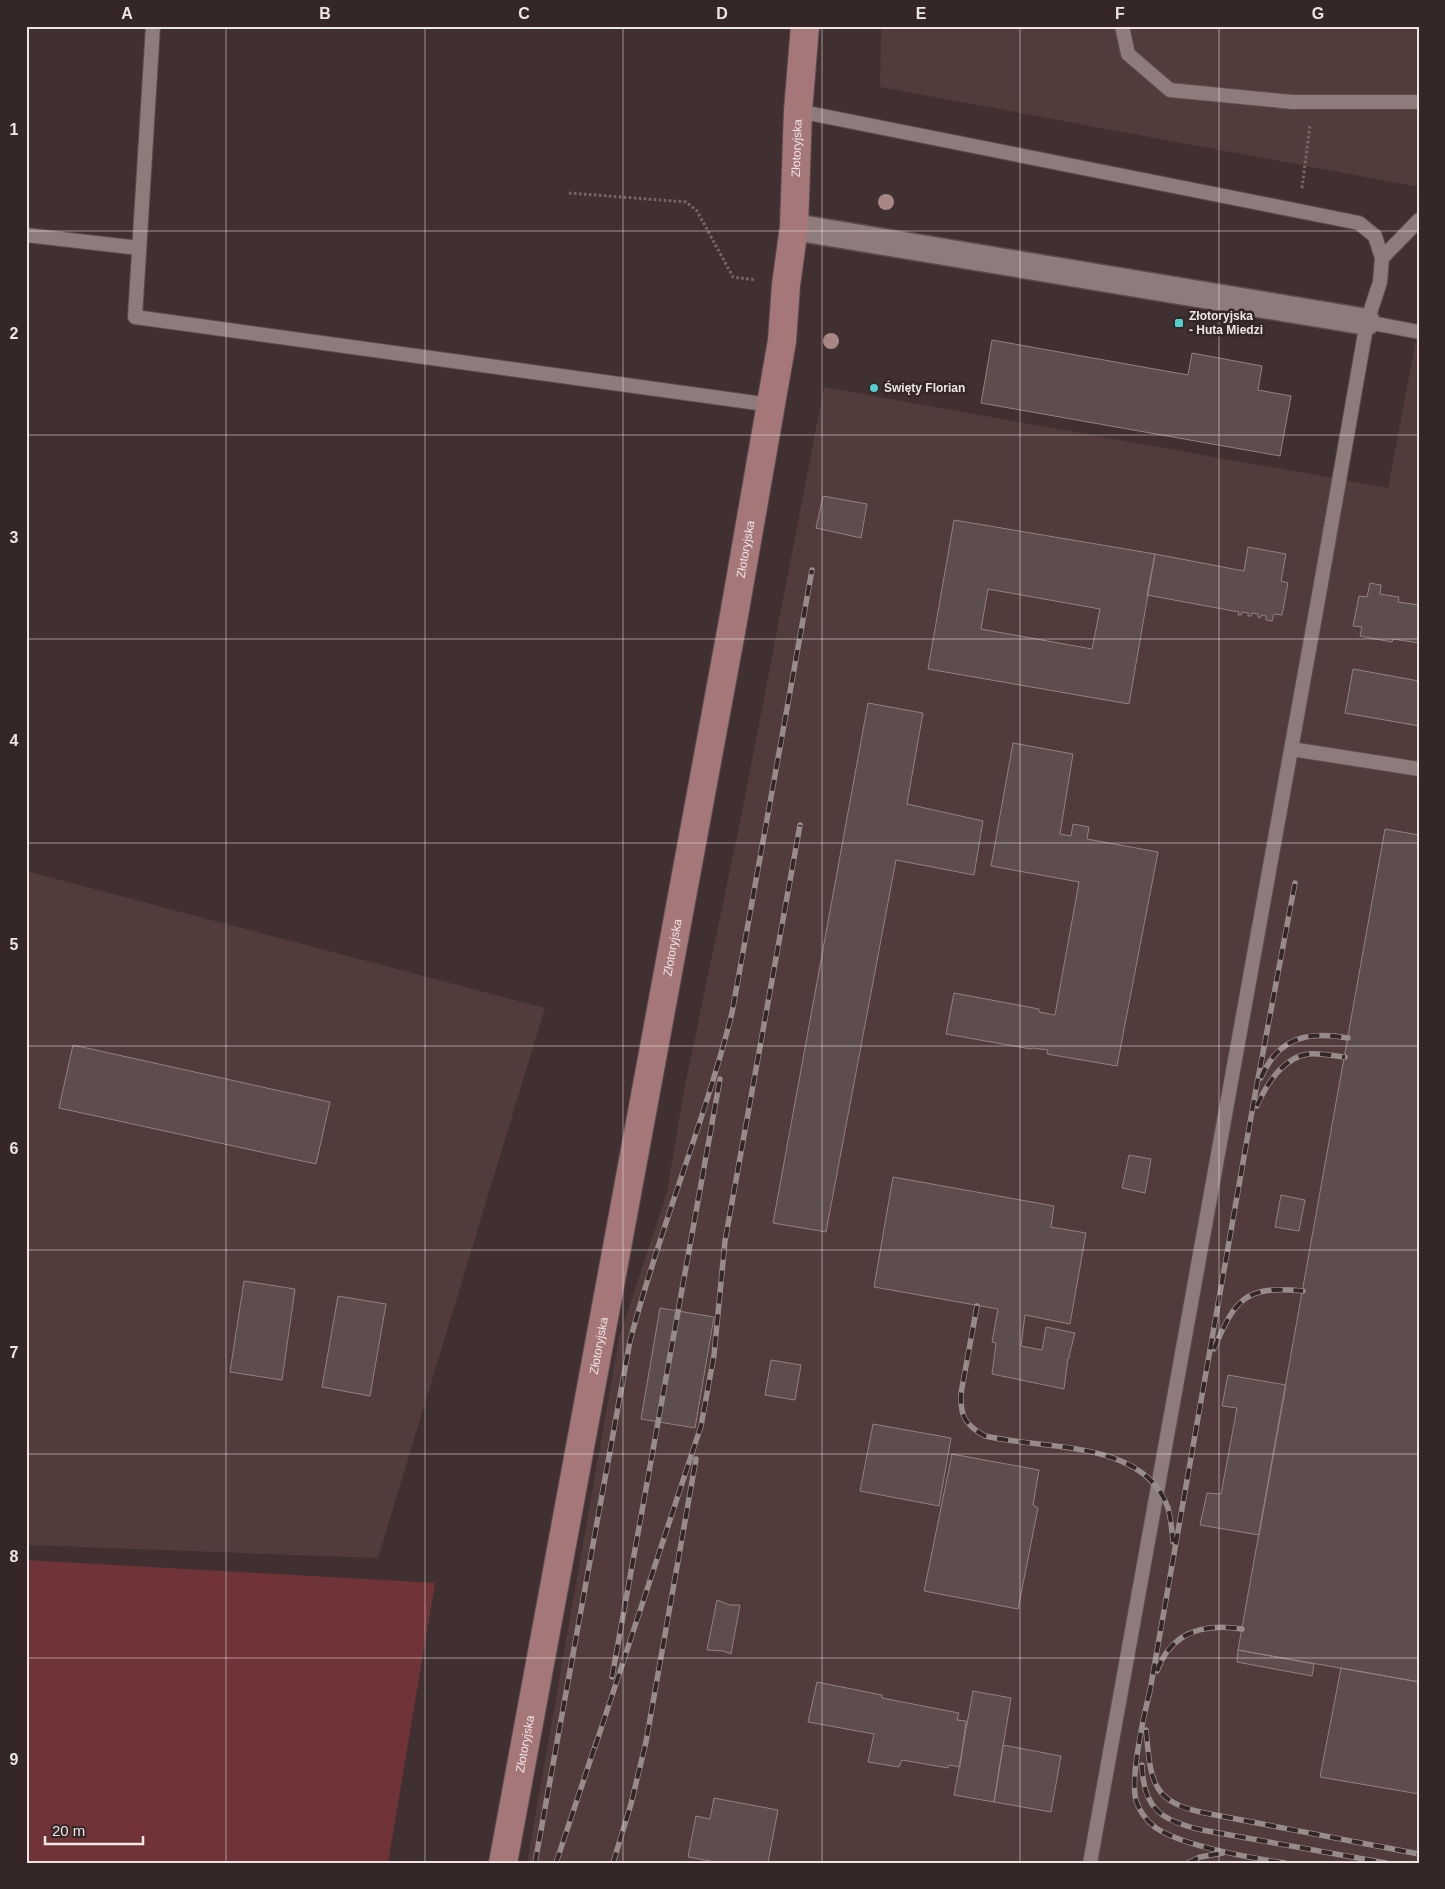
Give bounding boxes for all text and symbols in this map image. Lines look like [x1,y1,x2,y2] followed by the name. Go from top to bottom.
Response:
[121,5,133,22] text: A
[319,5,331,22] text: B
[518,5,530,22] text: C
[716,5,728,22] text: D
[916,5,927,22] text: E
[1115,5,1125,22] text: F
[1312,5,1324,22] text: G
[789,119,805,177] street label: Złotoryjska
[10,121,19,138] text: 1
[1189,309,1263,337] place label: Złotoryjska - Huta Miedzi
[1173,317,1185,329] marker: Złotoryjska - Huta Miedzi
[10,325,19,342] text: 2
[884,380,965,395] place label: Święty Florian
[868,382,880,394] marker: Święty Florian
[734,519,758,579] street label: Złotoryjska
[10,529,19,546] text: 3
[10,732,19,749] text: 4
[660,917,685,977] street label: Złotoryjska
[10,936,19,953] text: 5
[10,1140,19,1157] text: 6
[587,1316,611,1376] street label: Złotoryjska
[10,1344,19,1361] text: 7
[10,1548,19,1565] text: 8
[513,1714,537,1774] street label: Złotoryjska
[10,1751,19,1768] text: 9
[45,1814,142,1846] scale bar
[52,1822,85,1839] text: 20 m

